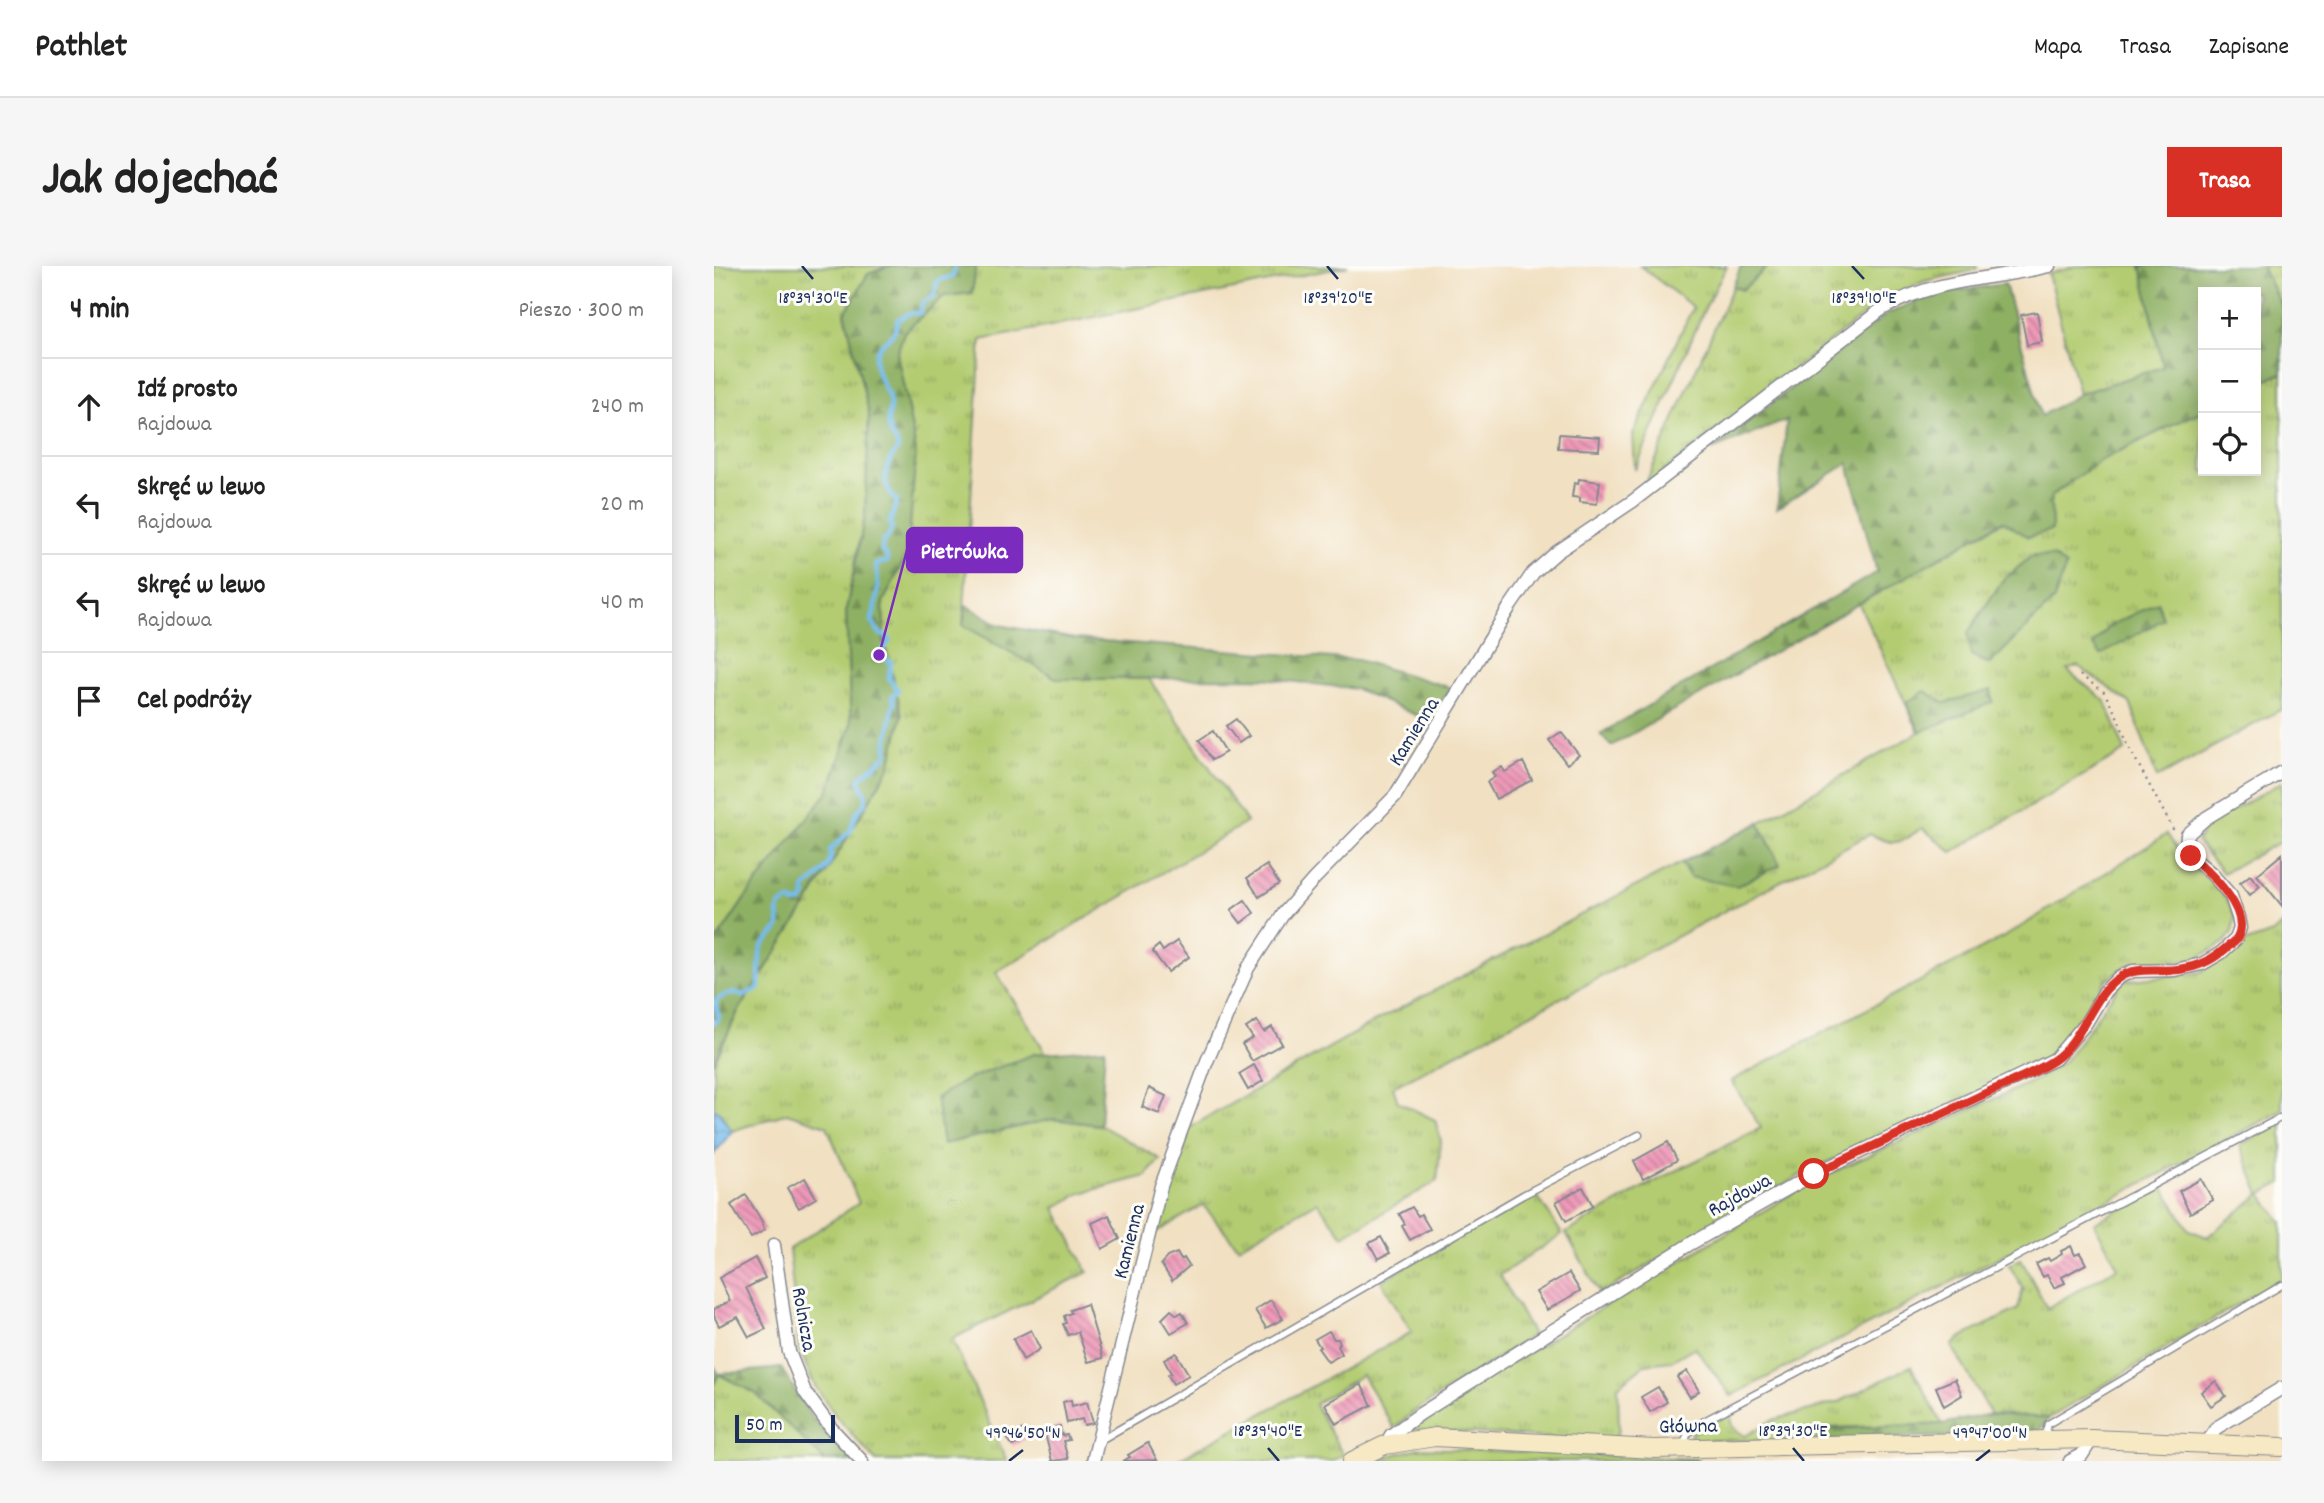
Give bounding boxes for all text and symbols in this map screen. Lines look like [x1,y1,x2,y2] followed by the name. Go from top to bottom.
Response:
[35,25,127,72] text: Pathlet
[2034,31,2082,65] text: Mapa
[2120,31,2171,65] text: Trasa
[2209,31,2289,65] text: Zapisane
[42,147,278,217] text: Jak dojechać
[2167,147,2282,217] button: Trasa
[778,287,848,312] text: 18°39'30"E
[1304,287,1372,312] text: 18°39'20"E
[1831,287,1897,312] text: 18°39'10"E
[2198,287,2261,476] map controls
[2198,287,2261,350] button: +
[70,290,129,333] text: 4 min
[518,295,644,328] text: Pieszo · 300 m
[2198,350,2261,413] button: −
[137,372,238,409] text: Idź prosto
[70,388,108,426] icon: ahead
[591,391,644,424] text: 240 m
[137,409,212,442] text: Rajdowa
[2198,413,2261,476] button: locate
[137,470,265,507] text: Skręć w lewo
[70,486,108,524] icon: left
[600,489,644,522] text: 20 m
[137,507,212,540] text: Rajdowa
[907,528,1022,572] callout: Pietrówka
[920,537,1009,570] text: Pietrówka
[137,568,265,605] text: Skręć w lewo
[70,584,108,622] icon: left
[601,587,644,620] text: 40 m
[137,605,212,638] text: Rajdowa
[70,682,108,720] icon: arrive
[137,683,251,720] text: Cel podróży
[1383,691,1449,773] street label: Kamienna
[2175,840,2206,871] route end
[1798,1158,1829,1189] route start
[1703,1166,1779,1226] street label: Rajdowa
[1107,1200,1155,1282] street label: Kamienna
[782,1285,823,1355] street label: Rolnicza
[735,1412,835,1444] scale bar
[1659,1412,1719,1444] street label: Główna
[746,1413,783,1440] text: 50 m
[1234,1420,1302,1445] text: 18°39'40"E
[1758,1420,1828,1445] text: 18°39'30"E
[986,1422,1060,1447] text: 49°46'50"N
[1953,1422,2027,1447] text: 49°47'00"N

